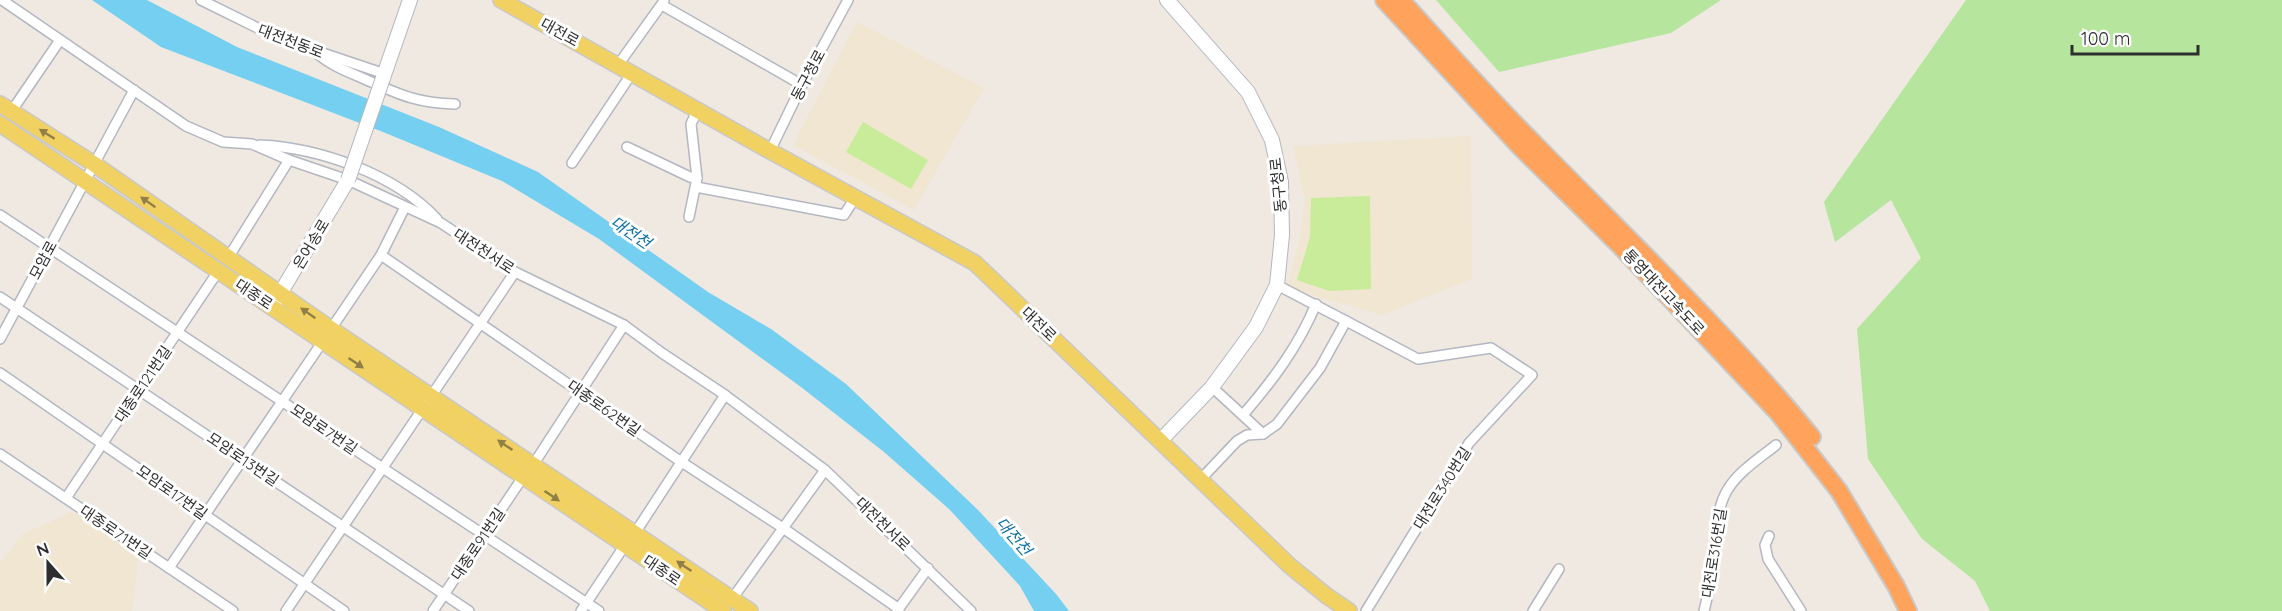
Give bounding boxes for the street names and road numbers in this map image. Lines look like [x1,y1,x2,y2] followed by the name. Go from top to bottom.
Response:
[537,14,583,50] street label: 대전로
[255,20,327,62] street label: 대전천동로
[787,46,829,104] street label: 동구청로
[1266,157,1290,213] street label: 동구청로
[289,215,333,273] street label: 은어송로
[450,224,518,278] street label: 대전천서로
[25,237,61,283] street label: 모암로
[1619,245,1709,339] street label: 통영대전고속도로
[232,275,276,313] street label: 대종로
[1018,303,1060,345] street label: 대전로
[110,342,176,426] street label: 대종로121번길
[564,376,644,440] street label: 대종로62번길
[287,400,361,458] street label: 모암로7번길
[204,428,282,490] street label: 모암로13번길
[1409,443,1475,533] street label: 대전로340번길
[133,461,211,523] street label: 모암로17번길
[852,493,914,555] street label: 대전천서로
[76,501,156,563] street label: 대종로71번길
[447,504,509,584] street label: 대종로91번길
[1698,507,1730,599] street label: 대전로316번길
[640,551,684,589] street label: 대종로

